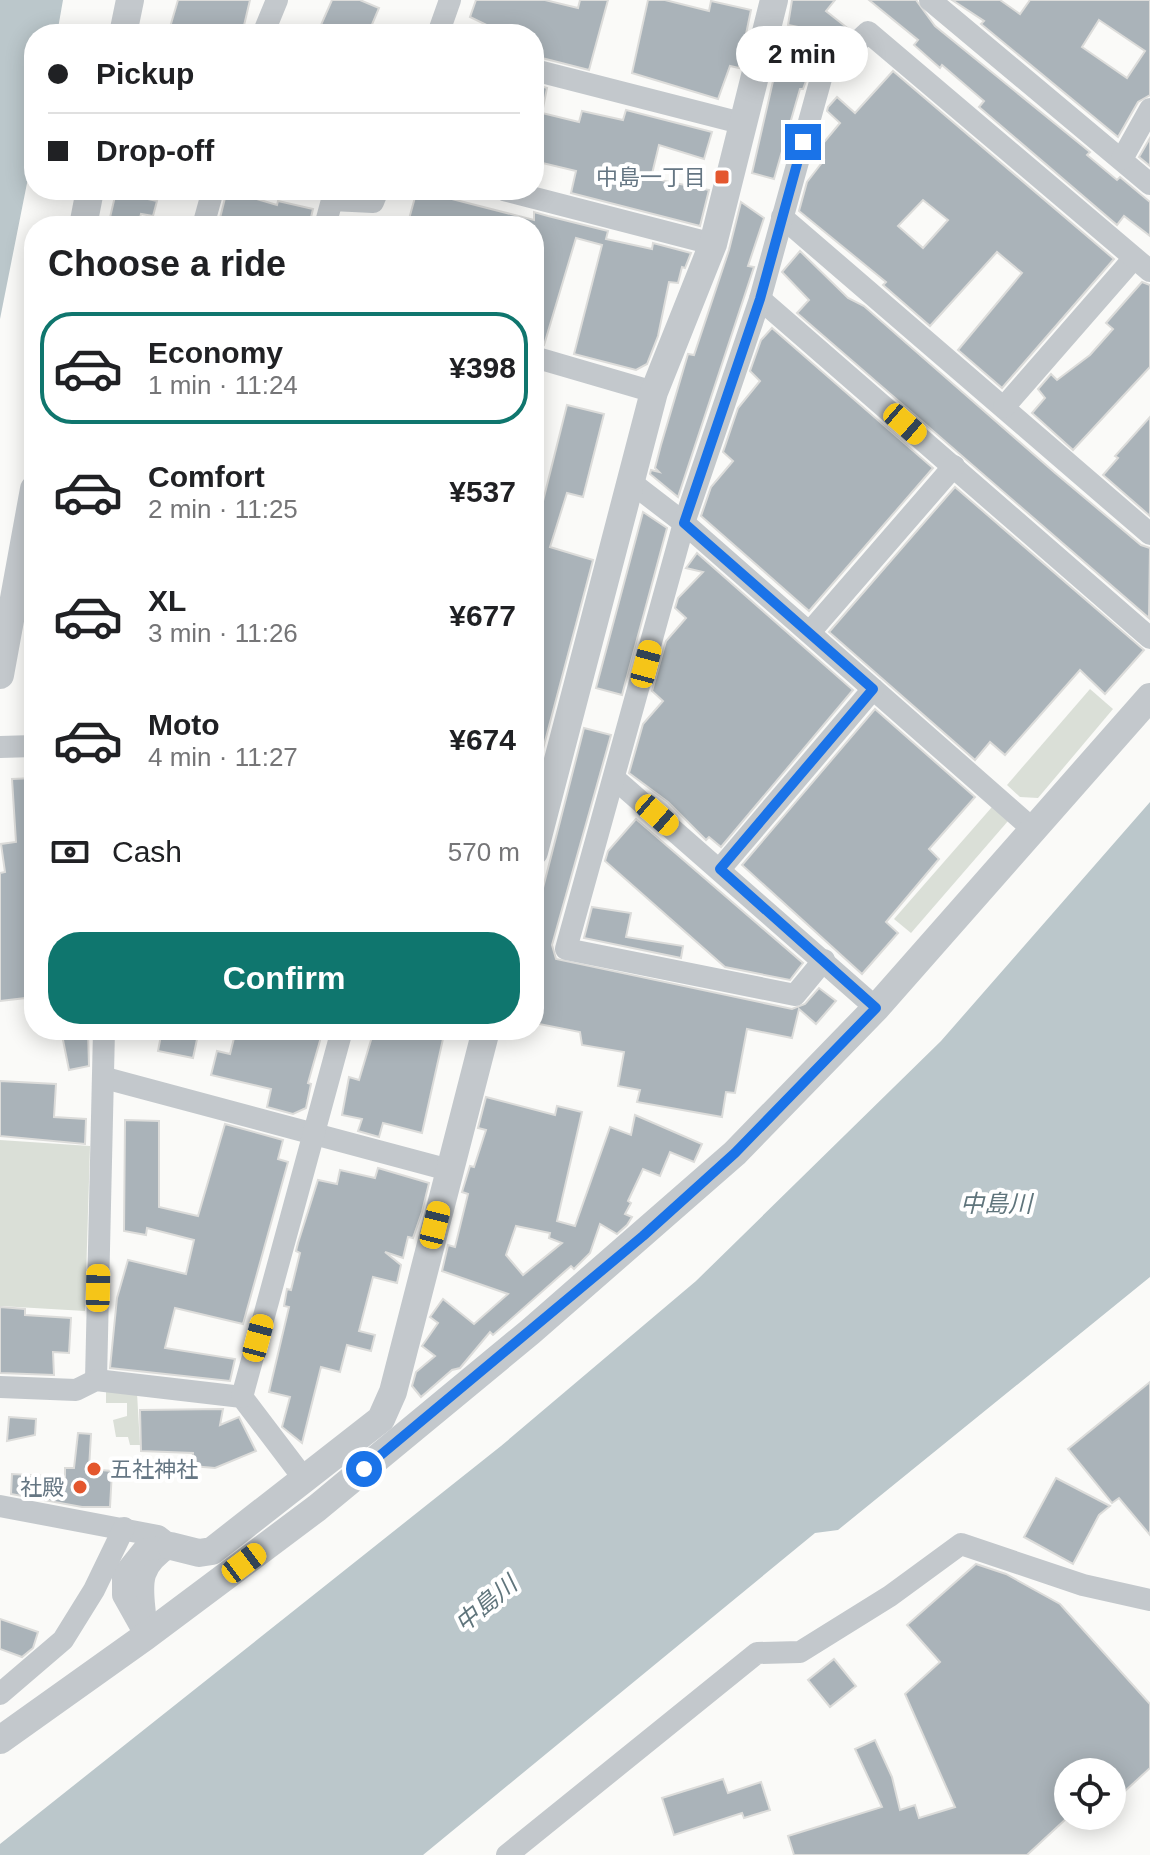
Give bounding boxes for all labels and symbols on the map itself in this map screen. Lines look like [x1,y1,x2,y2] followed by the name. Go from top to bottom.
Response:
[737,26,869,82] callout: 2 min
[785,124,821,160] route end
[596,165,706,190] place label: 中島一丁目
[713,168,731,186] marker: 中島一丁目
[879,399,931,449] car
[628,638,664,690] car
[631,790,683,840] car
[960,1190,1035,1217] water label: 中島川
[418,1199,452,1251] car
[86,1264,110,1312] car
[240,1312,276,1364] car
[346,1451,382,1487] route start
[110,1457,198,1482] place label: 五社神社
[85,1460,103,1478] marker: 五社神社
[20,1475,64,1500] place label: 社殿
[71,1478,89,1496] marker: 社殿
[218,1539,270,1587] car
[449,1568,524,1637] water label: 中島川

